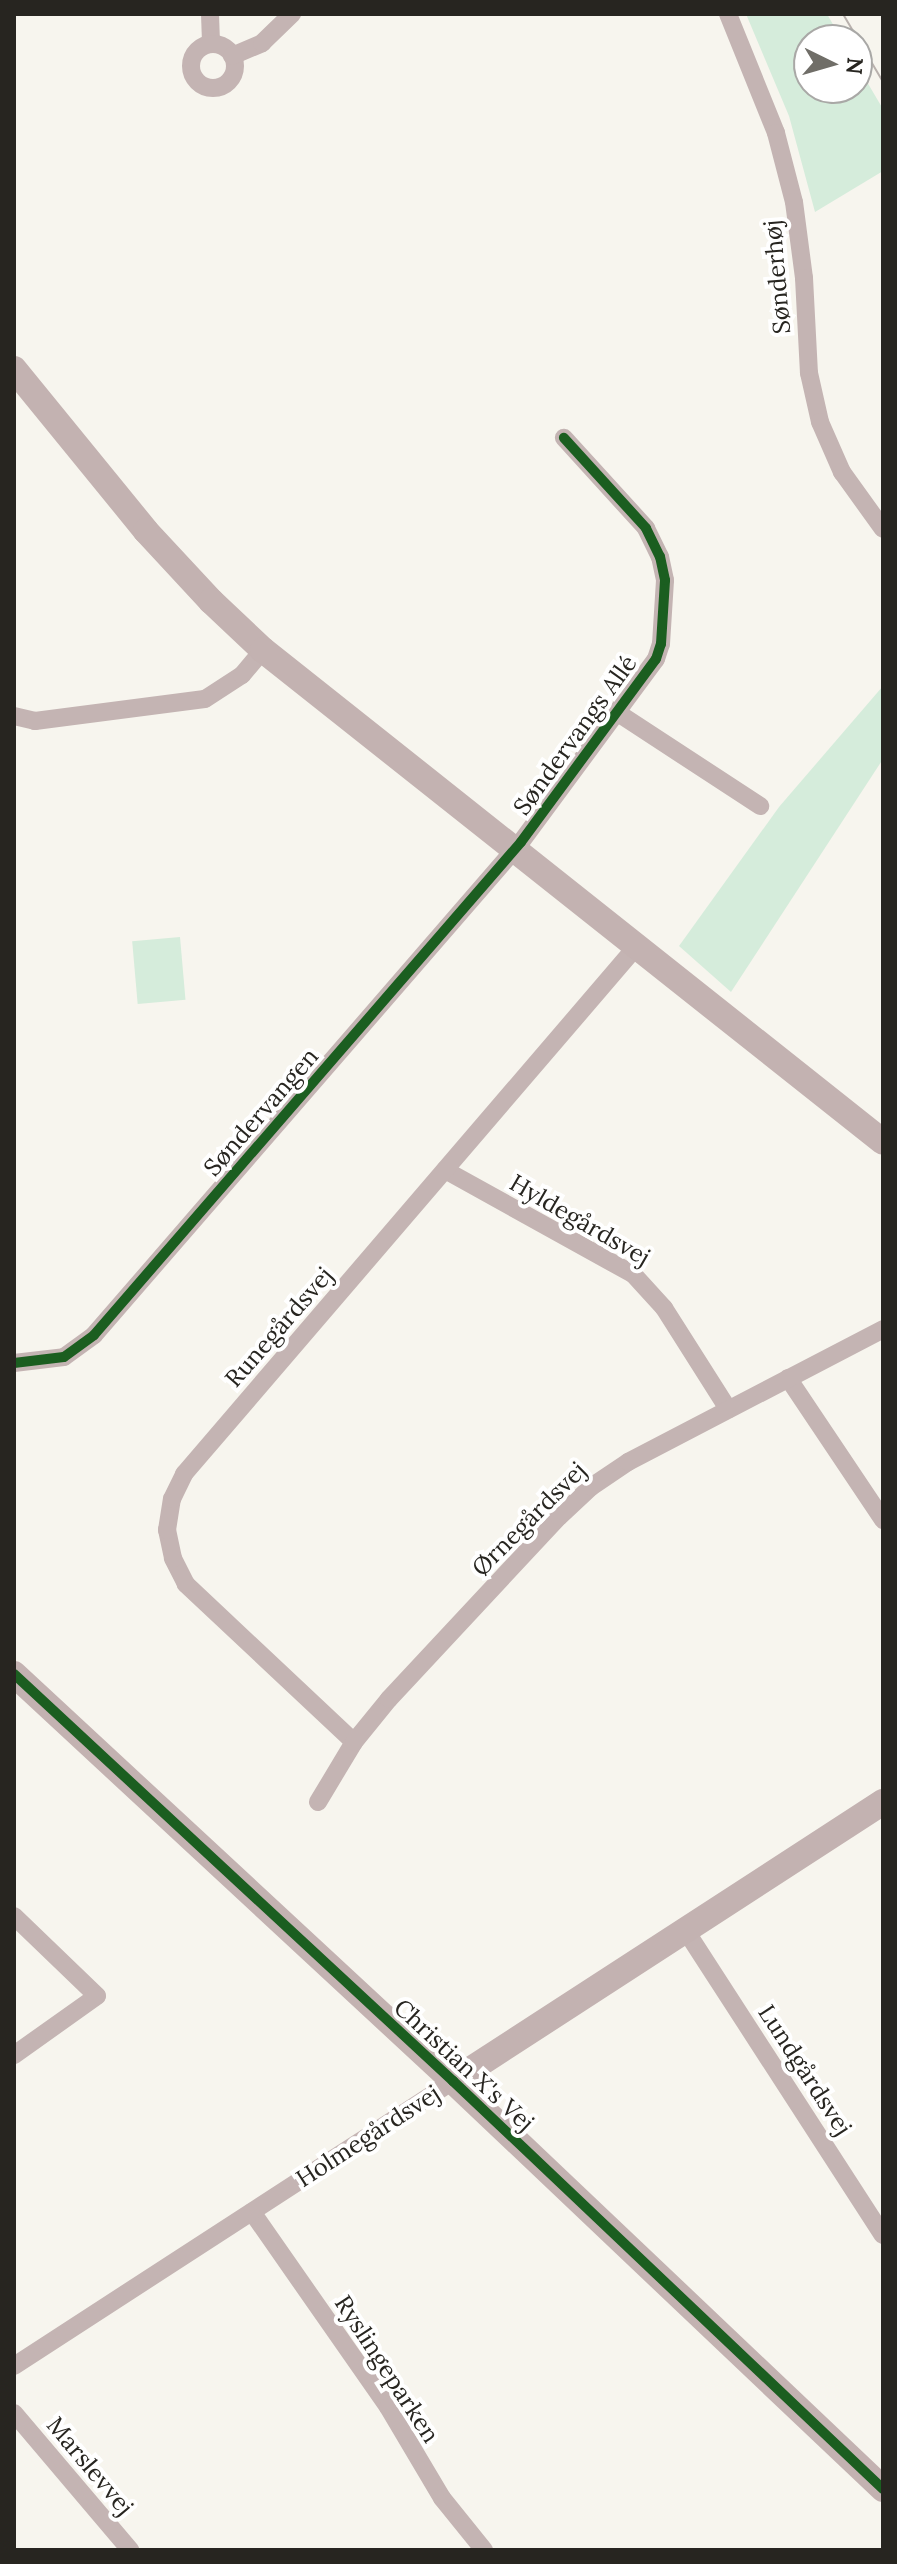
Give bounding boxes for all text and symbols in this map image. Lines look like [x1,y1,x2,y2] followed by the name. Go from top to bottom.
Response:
[793,24,873,104] north arrow
[840,56,870,76] text: N
[758,219,796,335] street label: Sønderhøj
[507,649,643,821] street label: Søndervangs Allé
[198,1042,324,1182] street label: Søndervangen
[505,1168,655,1272] street label: Hyldegårdsvej
[219,1261,339,1393] street label: Runegårdsvej
[466,1456,592,1582] street label: Ørnegårdsvej
[388,1993,540,2137] street label: Christian X's Vej
[752,1999,858,2141] street label: Lundgårdsvej
[291,2079,445,2193] street label: Holmegårdsvej
[329,2290,445,2448] street label: Ryslingeparken
[41,2411,139,2521] street label: Marslevvej

